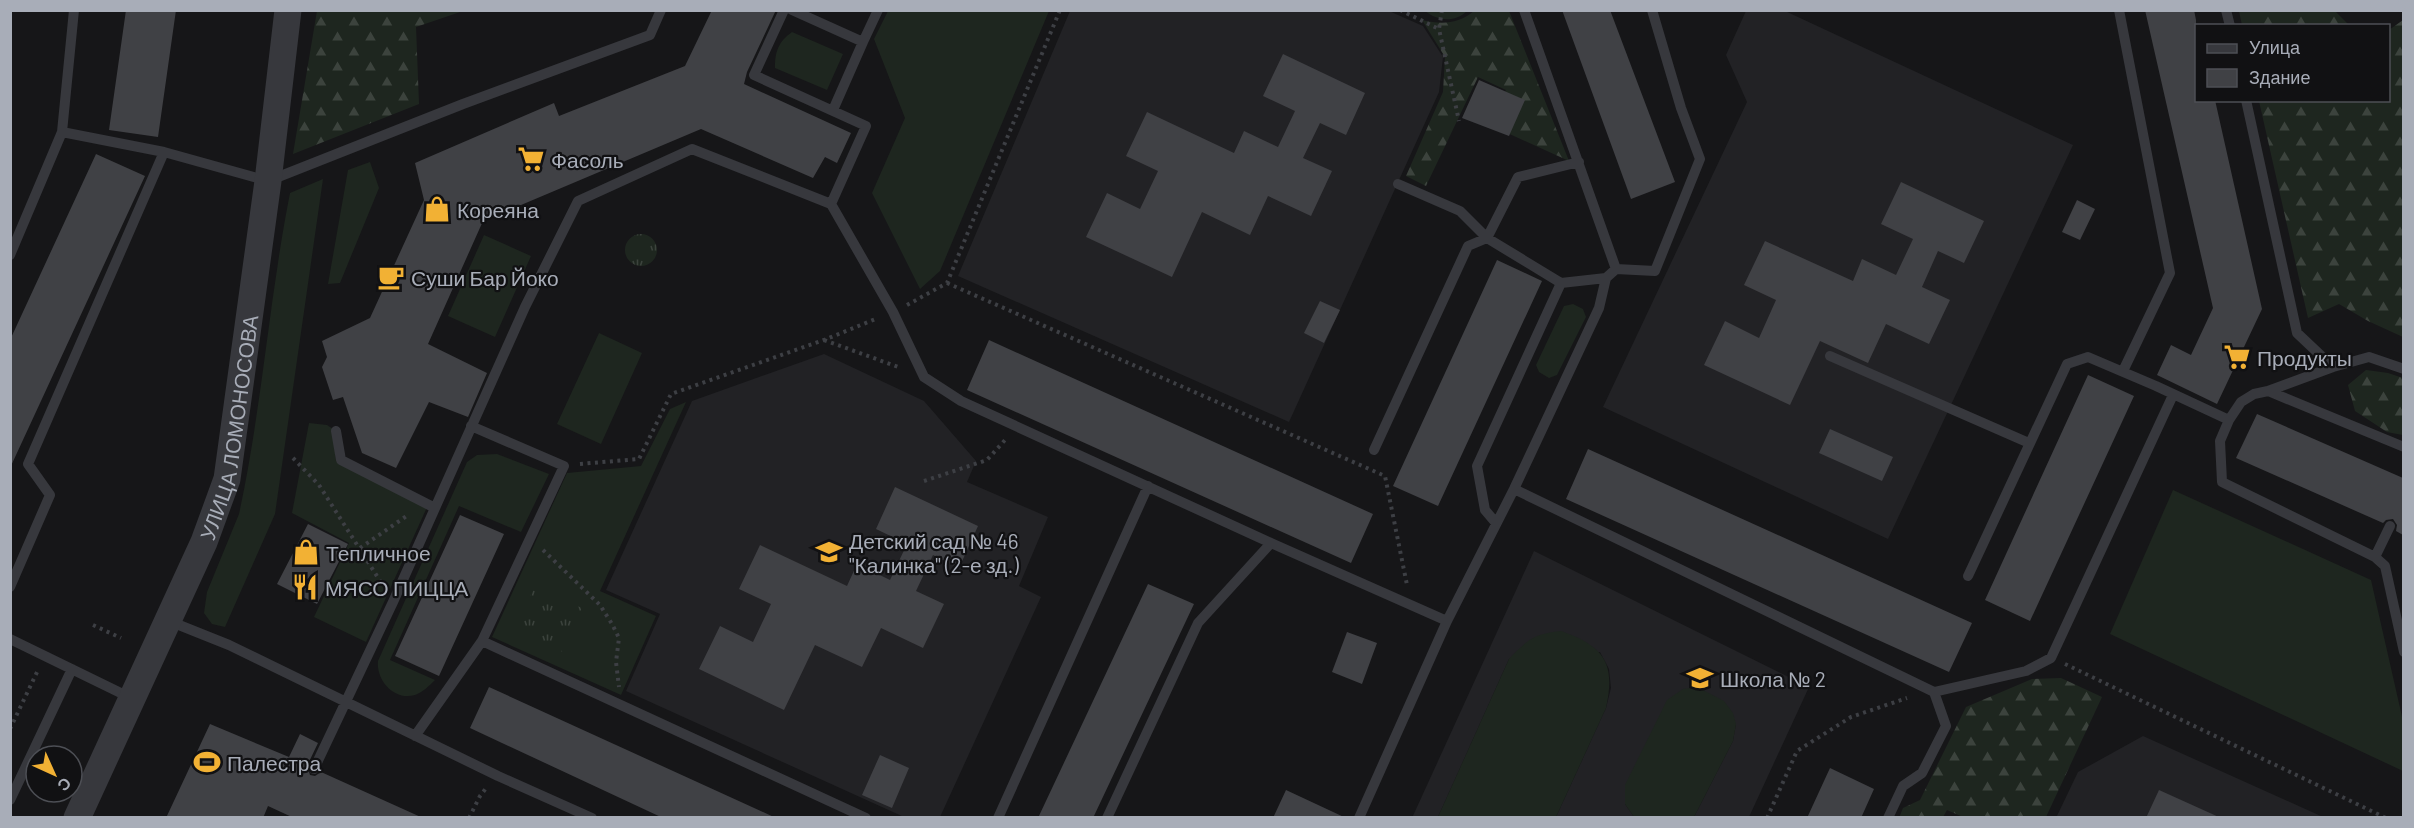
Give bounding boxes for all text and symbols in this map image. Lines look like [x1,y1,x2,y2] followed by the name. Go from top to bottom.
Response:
[2195,24,2390,102] legend
[2249,36,2301,58] text: Улица
[2249,66,2310,88] text: Здание
[516,144,546,174] supermarket icon: Фасоль
[551,147,624,172] place label: Фасоль
[422,194,452,224] shop icon: Кореяна
[457,197,539,222] place label: Кореяна
[376,262,406,292] cafe icon: Суши Бар Йоко
[411,265,559,290] place label: Суши Бар Йоко
[193,313,262,543] street label: УЛИЦА ЛОМОНОСОВА
[2222,342,2252,372] supermarket icon: Продукты
[2257,345,2352,370] place label: Продукты
[849,528,1019,577] place label: Детский сад № 46 "Калинка" (2-е зд.)
[291,537,321,567] shop icon: Тепличное
[814,537,844,567] school or university icon: Детский сад № 46 "Калинка" (2-е зд.)
[326,540,431,565] place label: Тепличное
[290,572,320,602] restaurant icon: МЯСО ПИЦЦА
[325,575,468,600] place label: МЯСО ПИЦЦА
[1685,663,1715,693] school or university icon: Школа № 2
[1720,666,1826,691] place label: Школа № 2
[24,744,84,804] north arrow
[192,747,222,777] sports icon: Палестра
[227,750,322,775] place label: Палестра
[54,774,76,796] text: С

